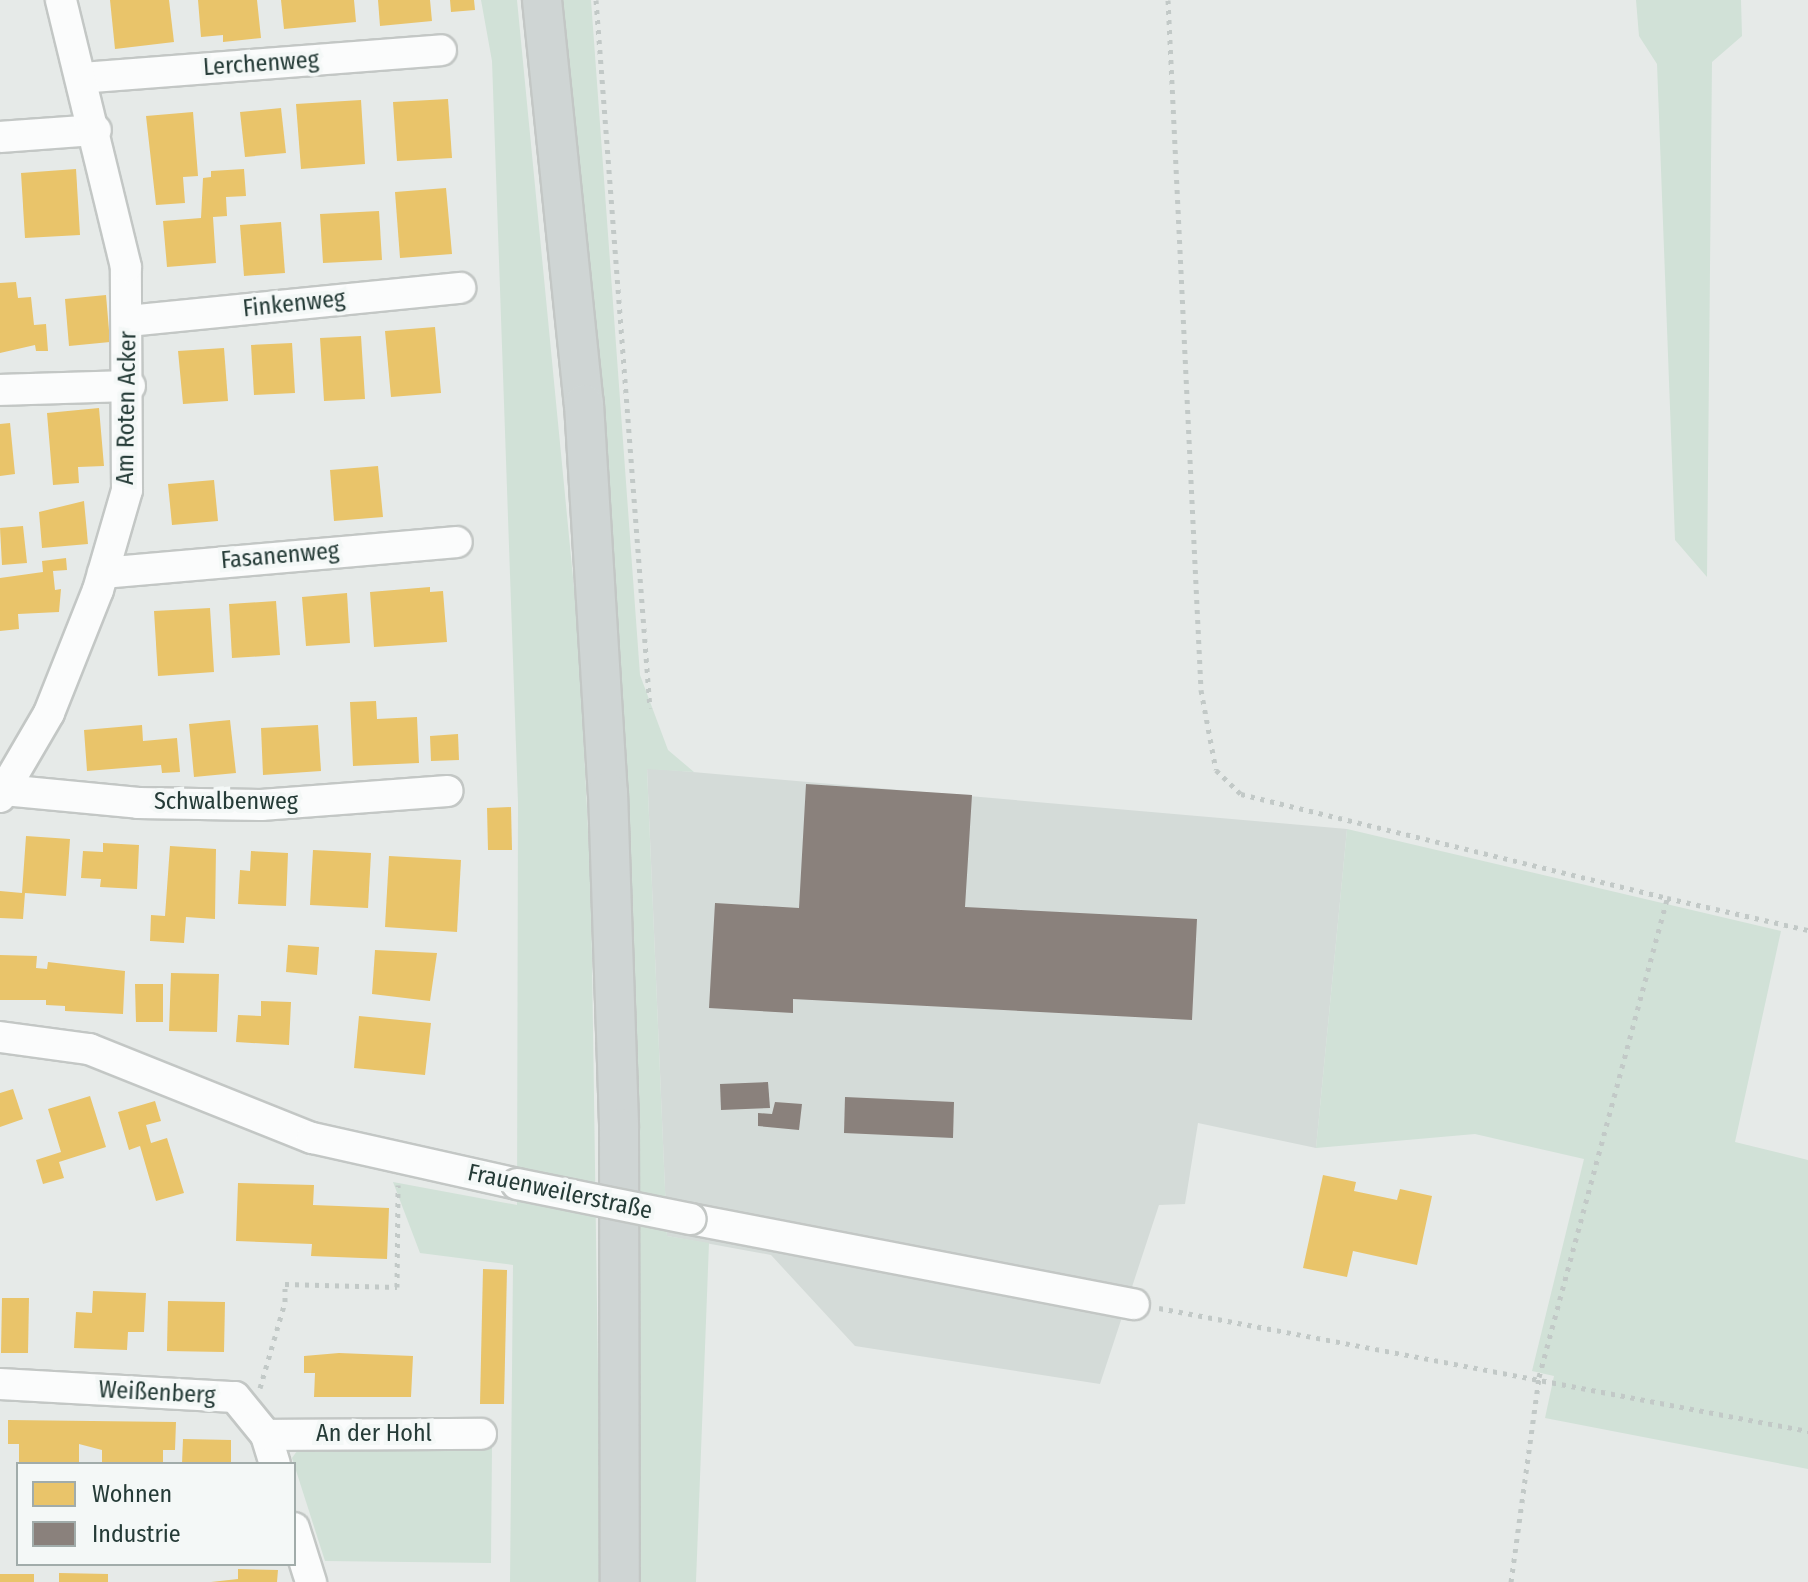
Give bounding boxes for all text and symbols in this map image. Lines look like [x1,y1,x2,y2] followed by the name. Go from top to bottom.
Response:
[202,46,320,82] street label: Lerchenweg
[241,284,347,324] street label: Finkenweg
[111,331,143,485] street label: Am Roten Acker
[220,536,340,576] street label: Fasanenweg
[154,788,298,816] street label: Schwalbenweg
[465,1158,655,1226] street label: Frauenweilerstraße
[98,1376,216,1410] street label: Weißenberg
[316,1420,432,1448] street label: An der Hohl
[16,1462,296,1566] legend
[92,1480,172,1508] text: Wohnen
[92,1520,181,1548] text: Industrie

